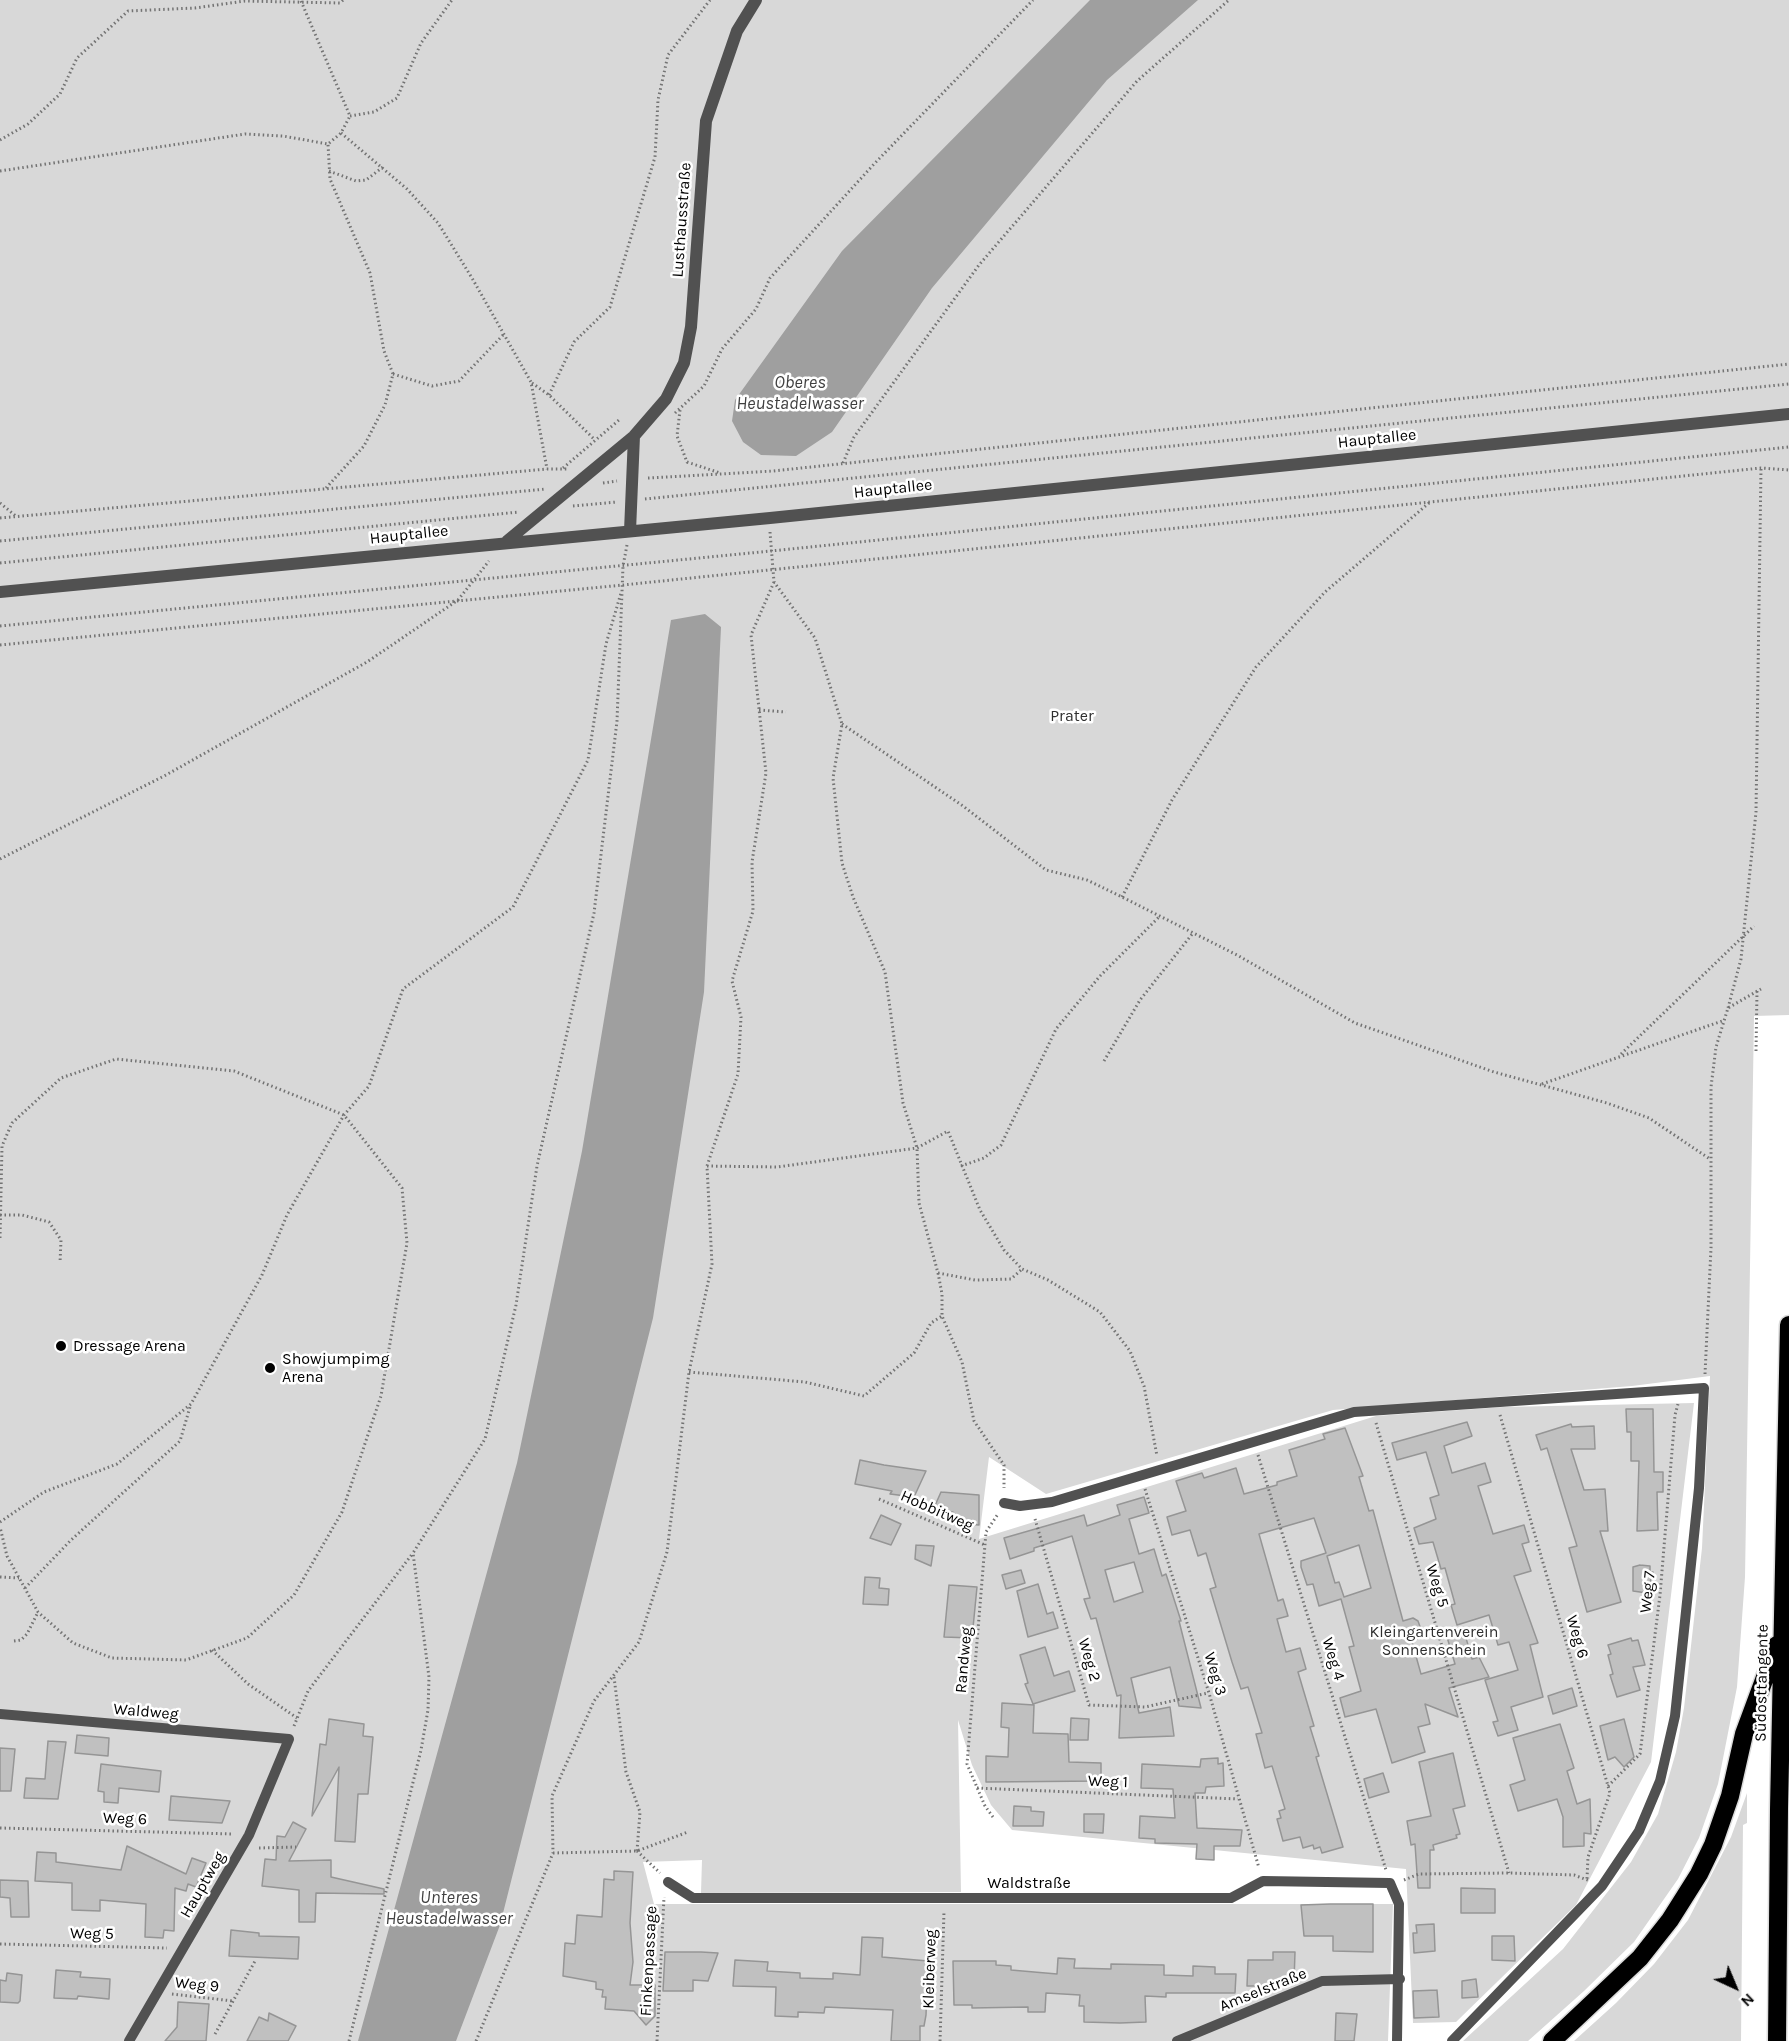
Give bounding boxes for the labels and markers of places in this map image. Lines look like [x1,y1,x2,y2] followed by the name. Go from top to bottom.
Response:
[73,1336,186,1356] place label: Dressage Arena
[54,1339,68,1353] marker: Dressage Arena
[282,1349,389,1387] place label: Showjumpimg Arena
[263,1361,277,1375] marker: Showjumpimg Arena

